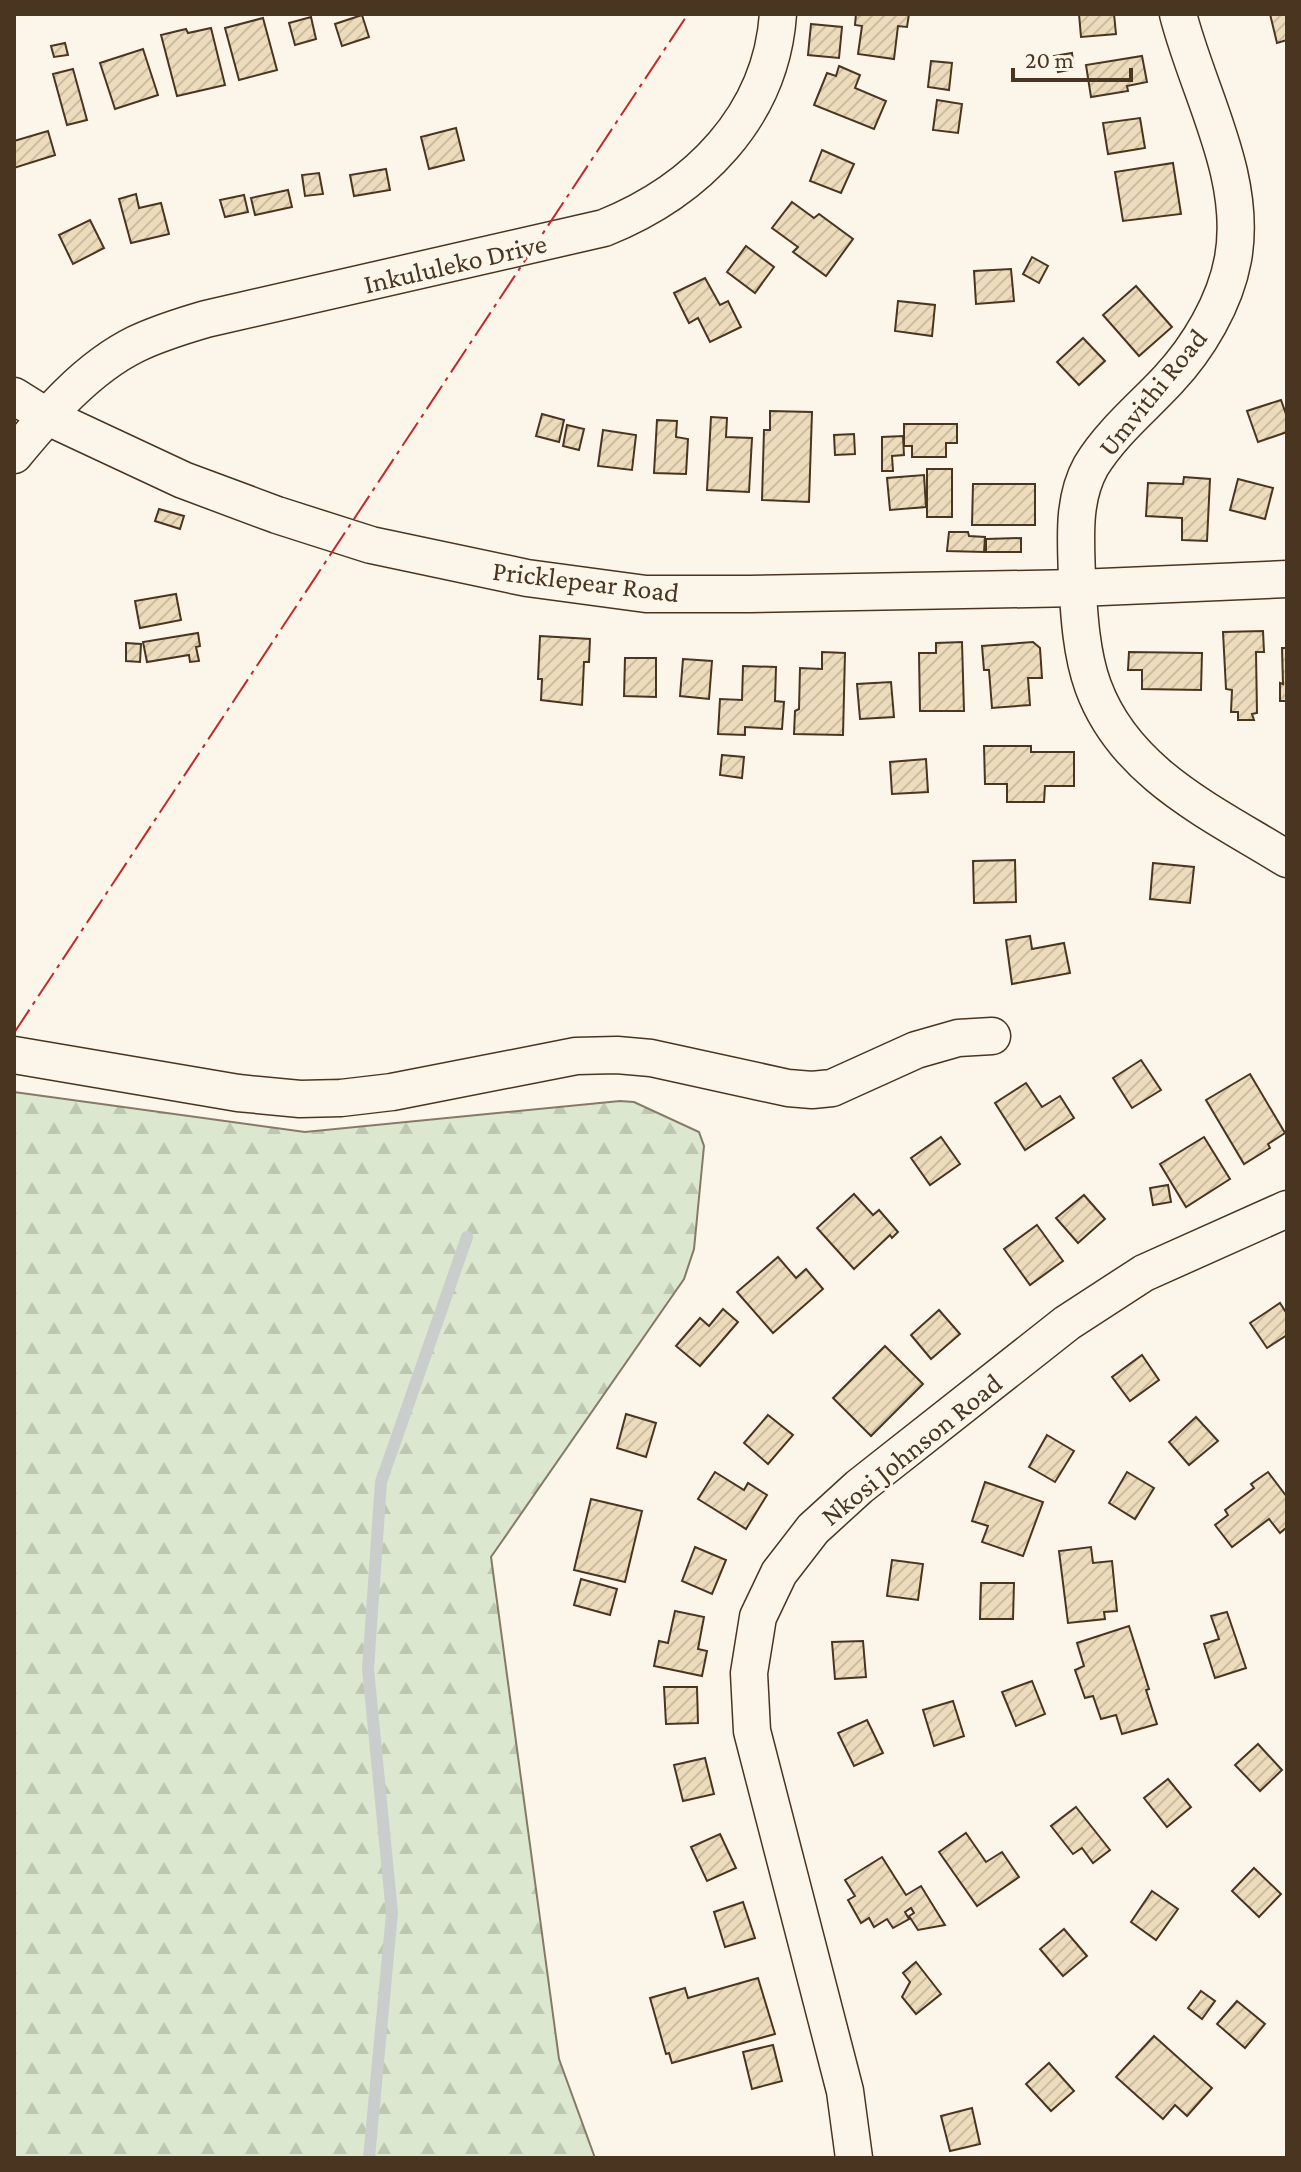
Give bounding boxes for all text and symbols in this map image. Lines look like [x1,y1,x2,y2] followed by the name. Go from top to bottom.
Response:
[1013,32,1131,82] scale bar
[1025,46,1074,73] text: 20 m
[361,227,550,300] street label: Inkululeko Drive
[1092,322,1213,462] street label: Umvithi Road
[491,555,681,608] street label: Pricklepear Road
[815,1367,1008,1532] street label: Nkosi Johnson Road

